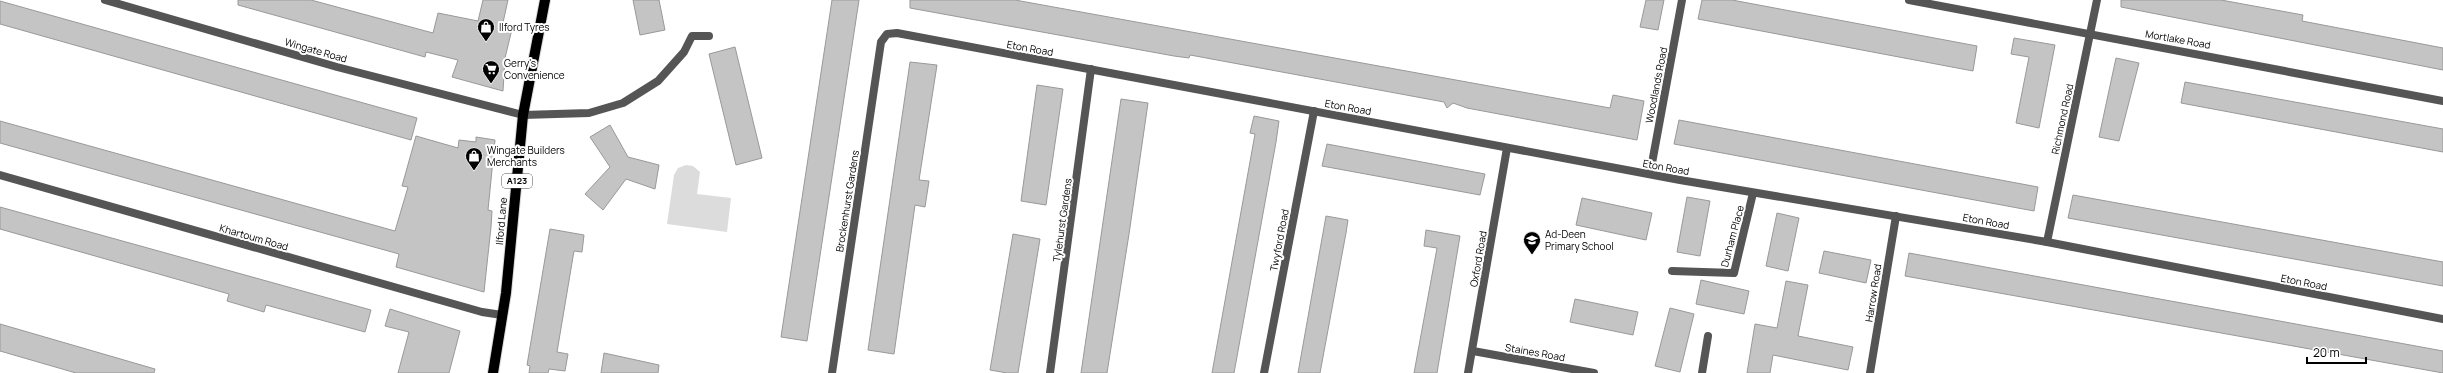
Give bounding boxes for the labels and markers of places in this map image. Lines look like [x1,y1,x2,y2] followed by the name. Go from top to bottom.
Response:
[476,17,496,42] shop icon: Ilford Tyres
[499,20,550,34] place label: Ilford Tyres
[504,56,565,82] place label: Gerry's Convenience
[481,59,501,84] supermarket icon: Gerry's Convenience
[487,143,565,169] place label: Wingate Builders Merchants
[464,146,484,171] shop icon: Wingate Builders Merchants
[1545,227,1614,253] place label: Ad-Deen Primary School
[1522,230,1542,255] school or university icon: Ad-Deen Primary School

